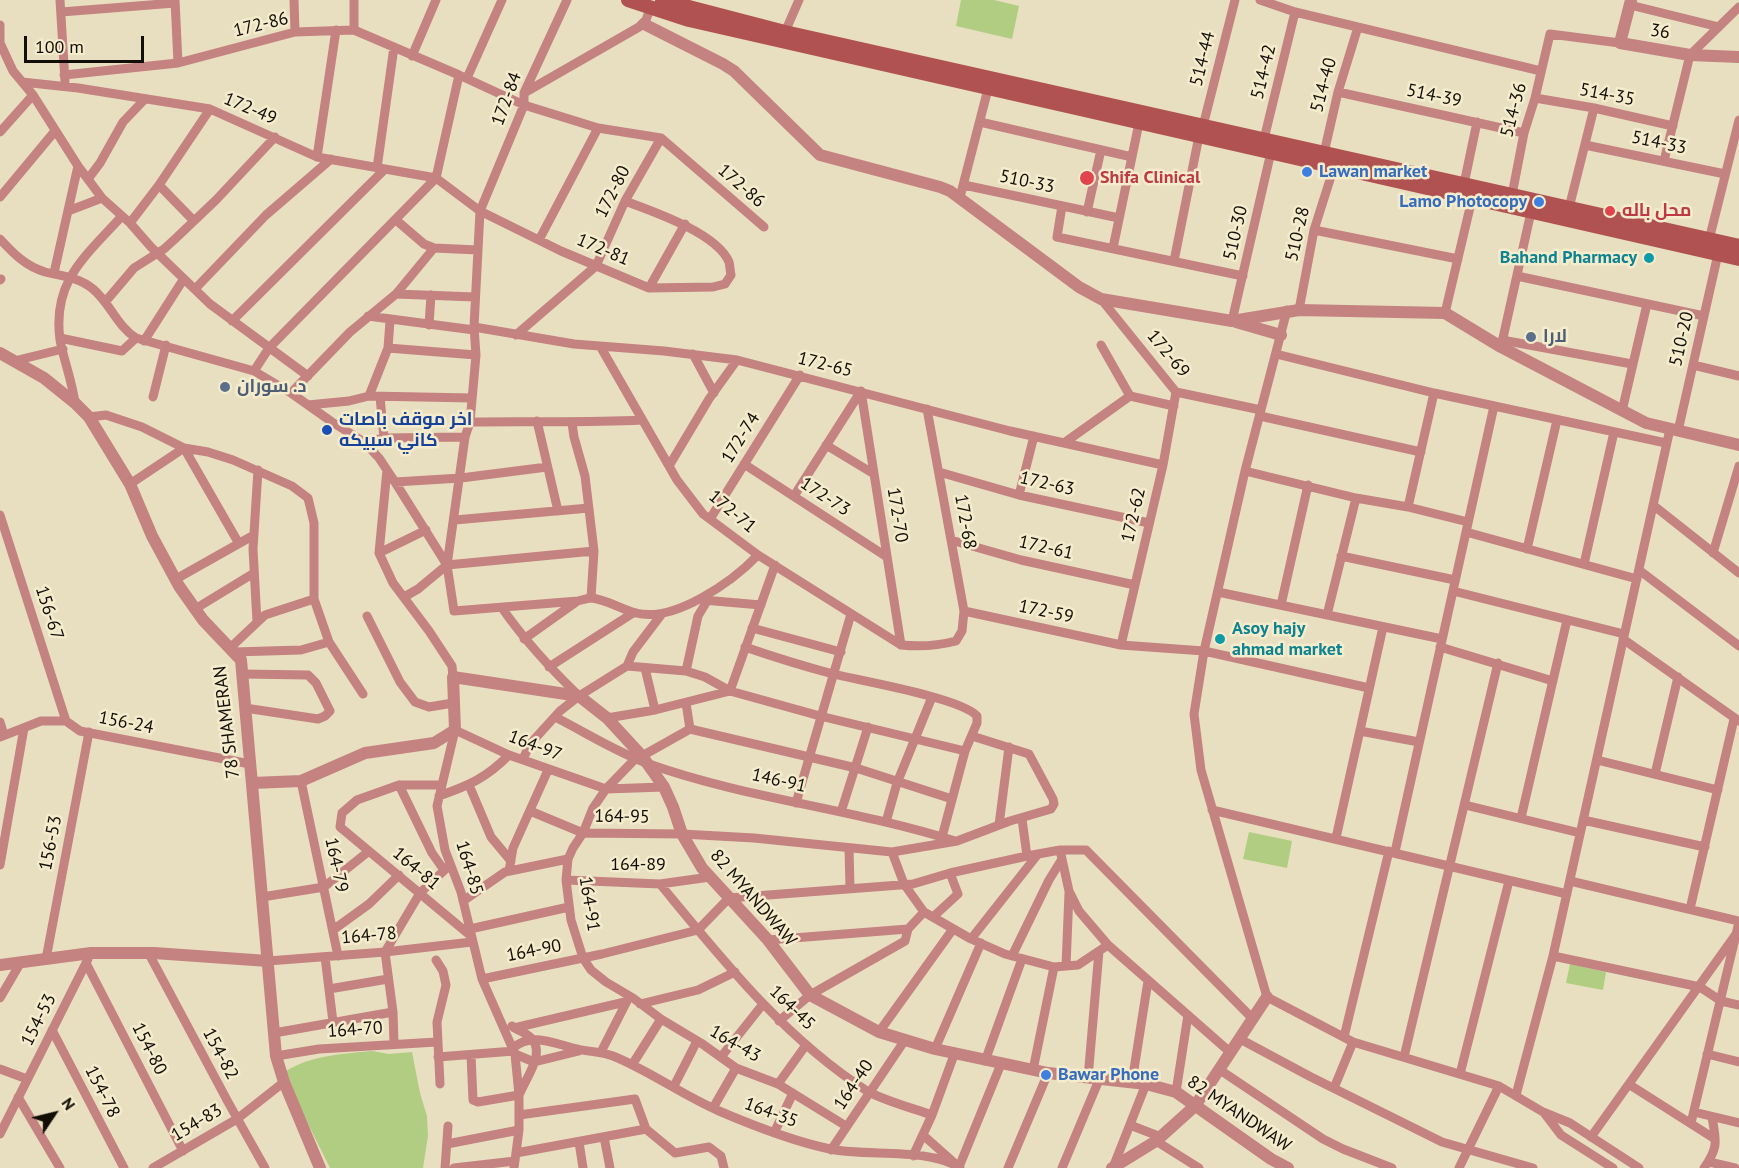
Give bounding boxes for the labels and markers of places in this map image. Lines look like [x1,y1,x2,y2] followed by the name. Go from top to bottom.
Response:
[1319,161,1427,183] place label: Lawan market
[1300,165,1314,179] marker: Lawan market
[1100,167,1200,189] place label: Shifa Clinical
[1078,169,1096,187] marker: Shifa Clinical
[1399,191,1527,213] place label: Lamo Photocopy
[1532,195,1546,209] marker: Lamo Photocopy
[1622,200,1691,222] place label: محل باله
[1603,204,1617,218] marker: محل باله
[1500,247,1637,269] place label: Bahand Pharmacy
[1642,251,1656,265] marker: Bahand Pharmacy
[1543,326,1567,348] place label: لارا
[1524,330,1538,344] marker: لارا
[237,376,306,398] place label: د. سوران
[218,380,232,394] marker: د. سوران
[339,409,472,452] place label: اخر موقف باصات كاني سبيكه
[320,423,334,437] marker: اخر موقف باصات كاني سبيكه
[1232,618,1342,660] place label: Asoy hajy ahmad market
[1213,632,1227,646] marker: Asoy hajy ahmad market
[1058,1064,1159,1086] place label: Bawar Phone
[1039,1068,1053,1082] marker: Bawar Phone

